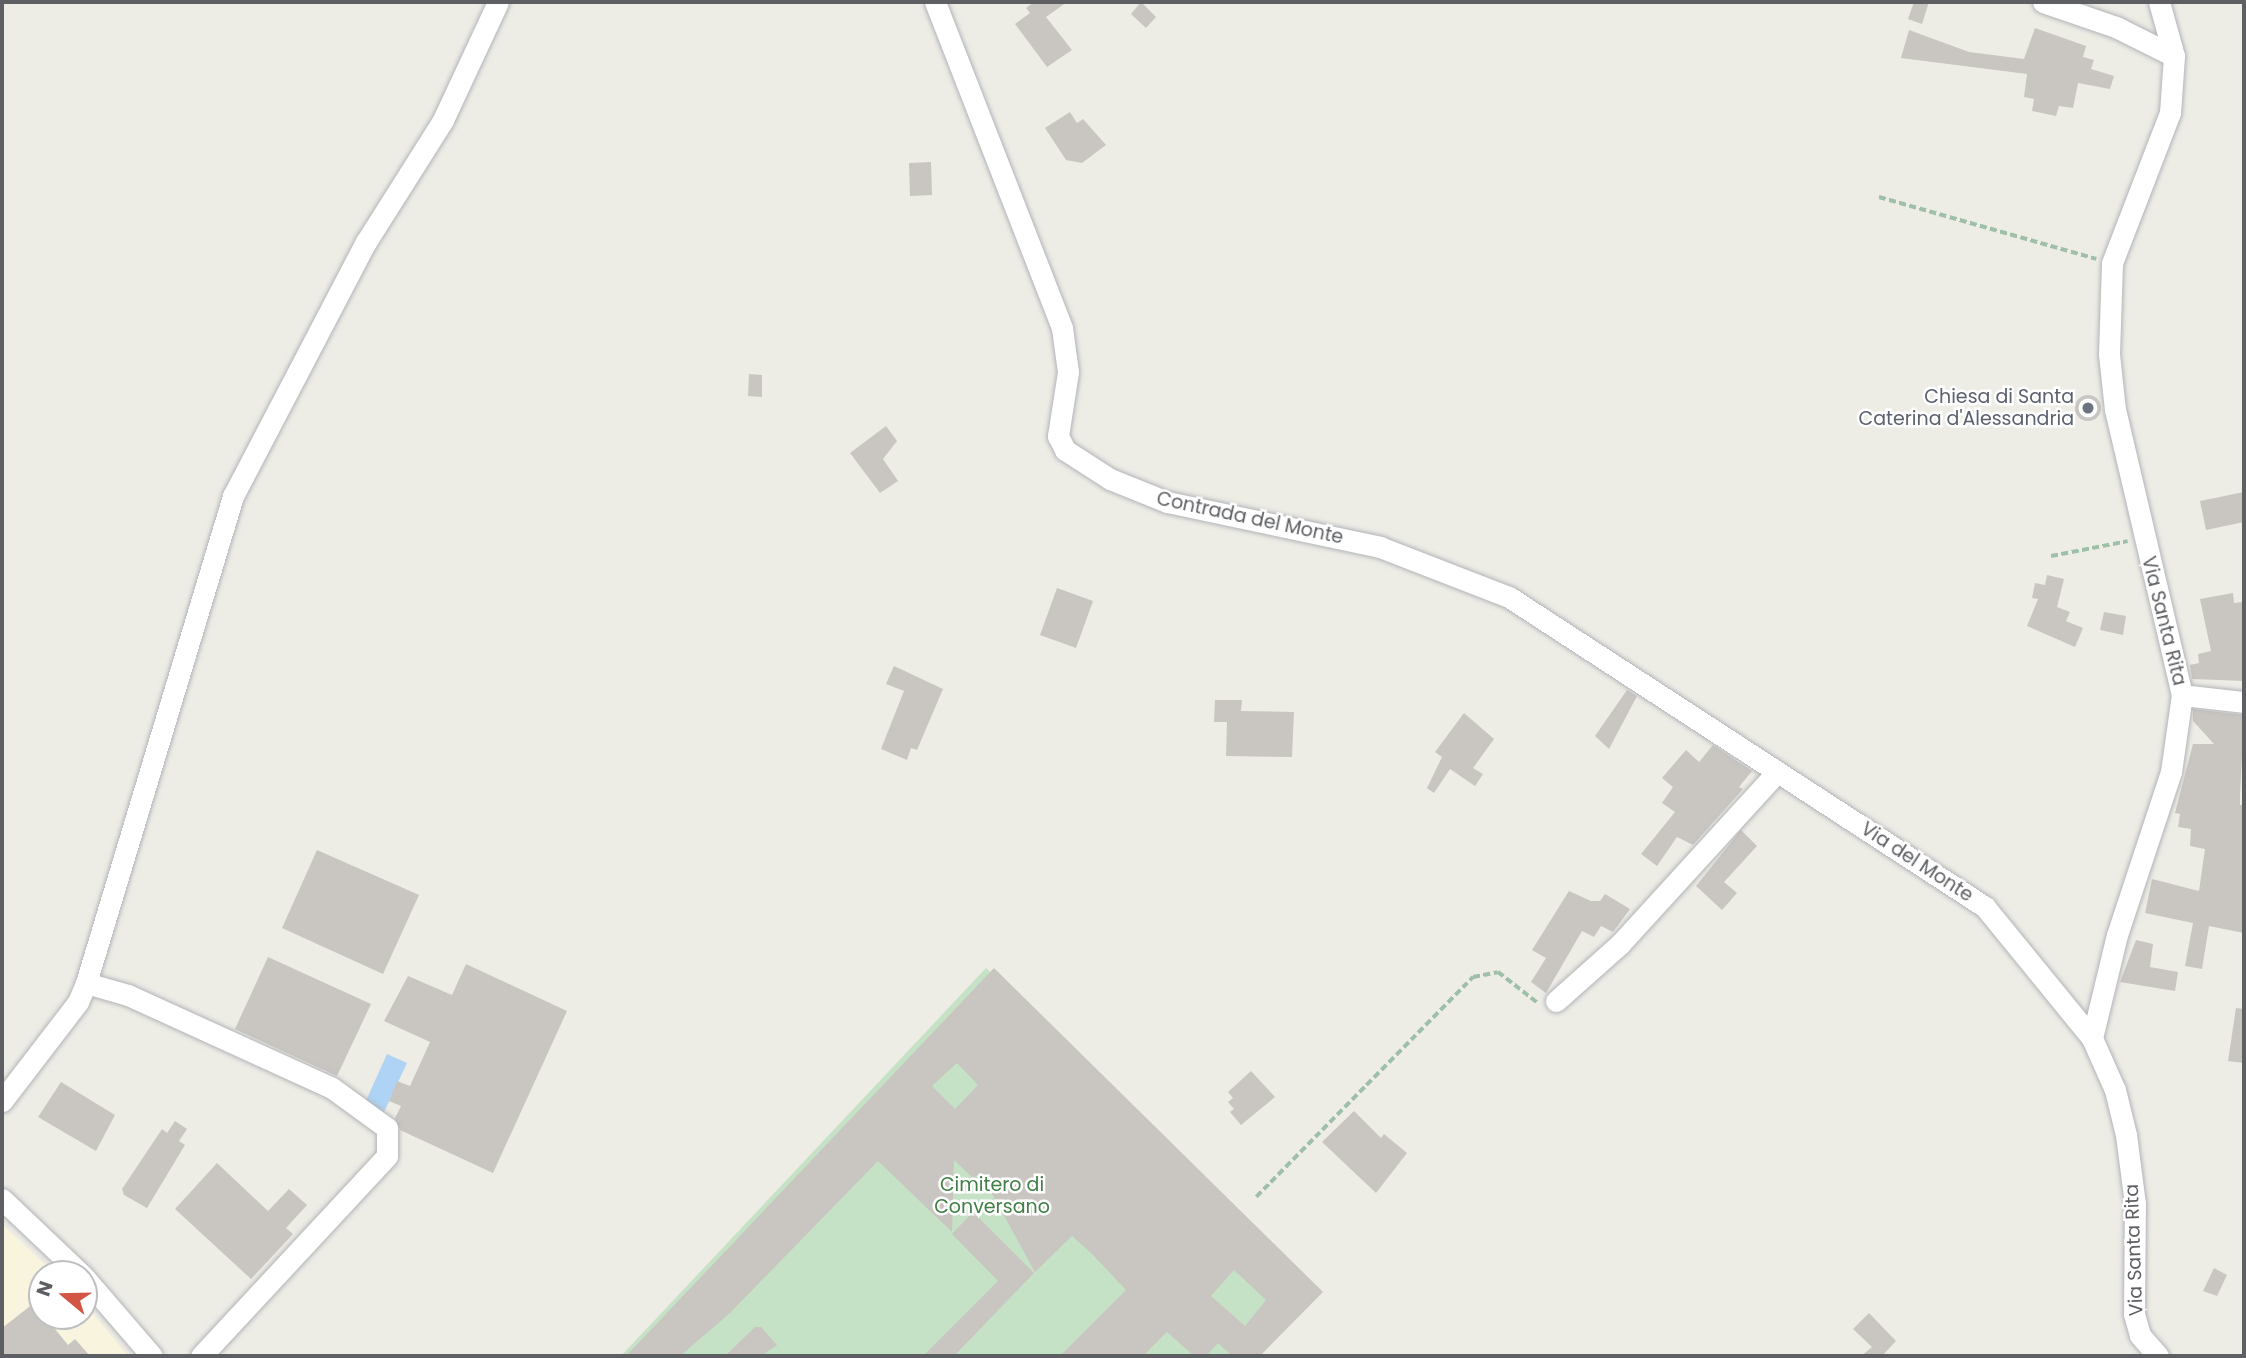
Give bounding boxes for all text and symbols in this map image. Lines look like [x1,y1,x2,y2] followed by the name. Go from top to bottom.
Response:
[1859,386,2074,430] place label: Chiesa di Santa Caterina d'Alessandria
[2080,400,2096,416] marker: Chiesa di Santa Caterina d'Alessandria
[1155,487,1345,549] street label: Contrada del Monte
[2137,554,2191,688] street label: Via Santa Rita
[1857,817,1977,907] street label: Via del Monte
[934,1174,1050,1218] park label: Cimitero di Conversano
[2120,1183,2148,1317] street label: Via Santa Rita
[28,1260,98,1330] north arrow
[29,1278,60,1300] text: N

